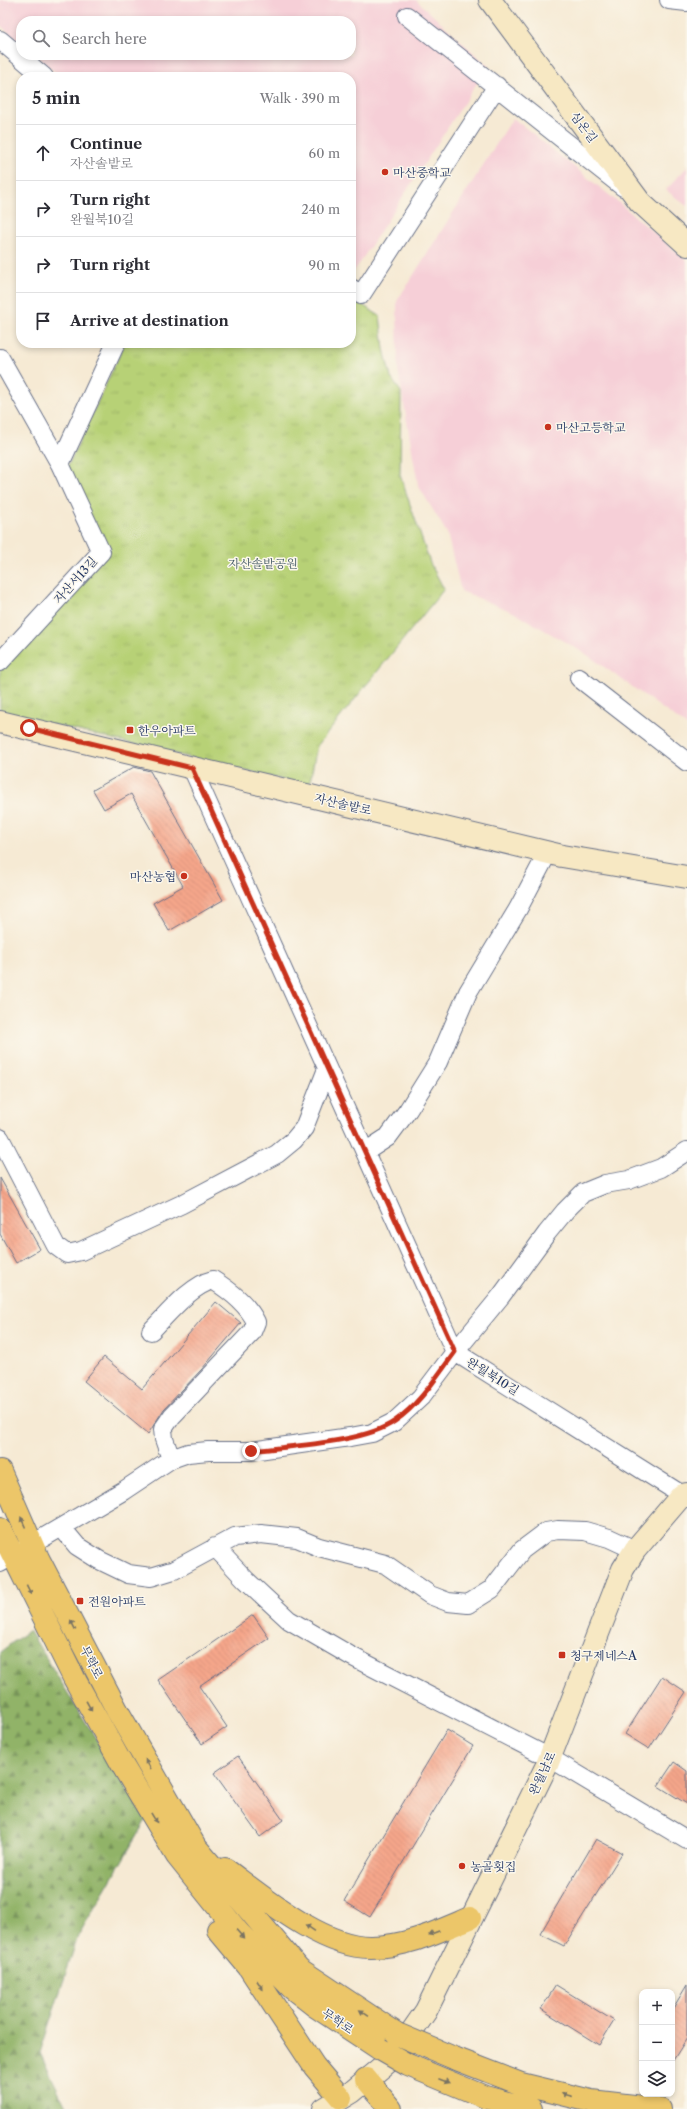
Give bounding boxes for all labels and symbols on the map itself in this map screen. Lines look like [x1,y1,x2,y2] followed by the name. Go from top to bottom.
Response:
[568,109,600,145] street label: 심온길
[393,165,451,180] place label: 마산중학교
[380,167,390,177] marker: 마산중학교
[556,420,626,435] place label: 마산고등학교
[543,422,553,432] marker: 마산고등학교
[50,553,100,607] street label: 자산서13길
[228,556,298,571] park label: 자산솔밭공원
[20,719,38,737] route start
[138,723,196,738] place label: 한우아파트
[125,725,135,735] marker: 한우아파트
[313,790,373,818] street label: 자산솔밭로
[130,869,176,884] place label: 마산농협
[179,871,189,881] marker: 마산농협
[464,1354,522,1398] street label: 완월북10길
[242,1442,260,1460] route end
[19,1516,25,1528] one-way arrow
[26,1585,32,1596] one-way arrow
[88,1594,146,1609] place label: 전원아파트
[75,1596,85,1606] marker: 전원아파트
[70,1619,76,1631] one-way arrow
[77,1643,107,1681] street label: 무학로
[570,1648,638,1663] place label: 청구제네스A
[557,1650,567,1660] marker: 청구제네스A
[86,1700,92,1711] one-way arrow
[525,1748,559,1797] street label: 완월남로
[144,1758,151,1770] one-way arrow
[150,1813,158,1823] one-way arrow
[470,1859,516,1874] place label: 농골횟집
[457,1861,467,1871] marker: 농골횟집
[304,1924,315,1932] one-way arrow
[235,1928,244,1939] one-way arrow
[428,1930,440,1936] one-way arrow
[257,1980,264,1991] one-way arrow
[319,2005,357,2037] street label: 무학로
[359,2009,370,2016] one-way arrow
[438,2078,450,2084] one-way arrow
[560,2092,572,2098] one-way arrow

